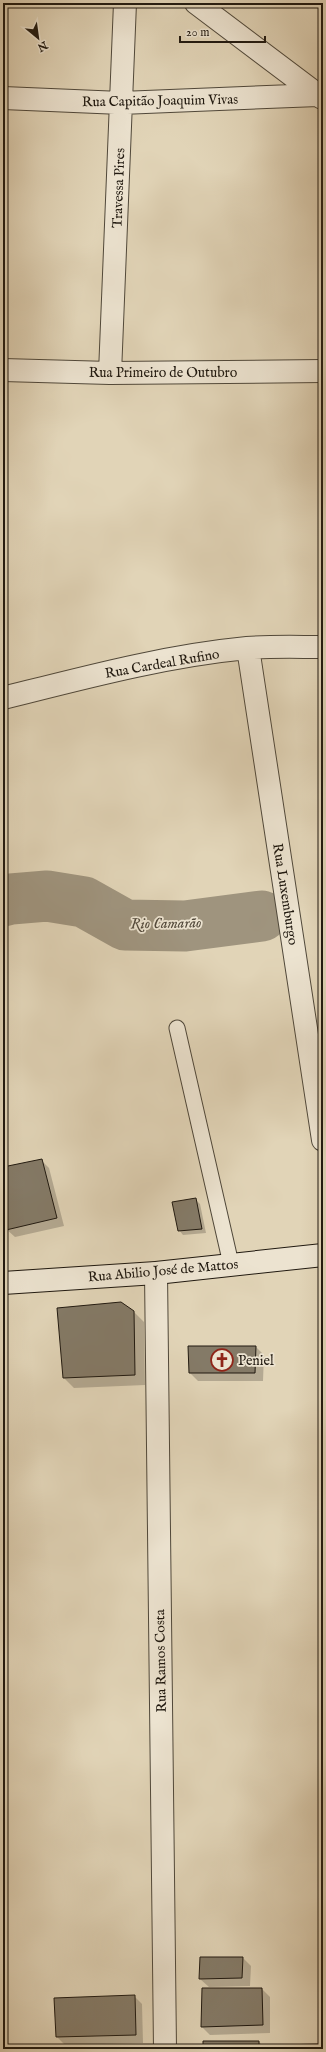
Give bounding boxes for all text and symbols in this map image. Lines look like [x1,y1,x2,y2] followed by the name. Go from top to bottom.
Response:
[18,18,58,58] north arrow
[180,18,265,44] scale bar
[186,25,209,40] text: 20 m
[34,37,51,55] text: N
[82,91,238,111] street label: Rua Capitão Joaquim Vivas
[109,148,129,228] street label: Travessa Pires
[89,364,238,382] street label: Rua Primeiro de Outubro
[103,645,221,683] street label: Rua Cardeal Rufino
[268,842,302,947] street label: Rua Luxemburgo
[130,913,202,934] water label: Rio Camarão
[87,1255,239,1287] street label: Rua Abilio José de Mattos
[209,1347,235,1373] church icon: Peniel
[238,1352,274,1370] place label: Peniel
[151,1608,171,1713] street label: Rua Ramos Costa

